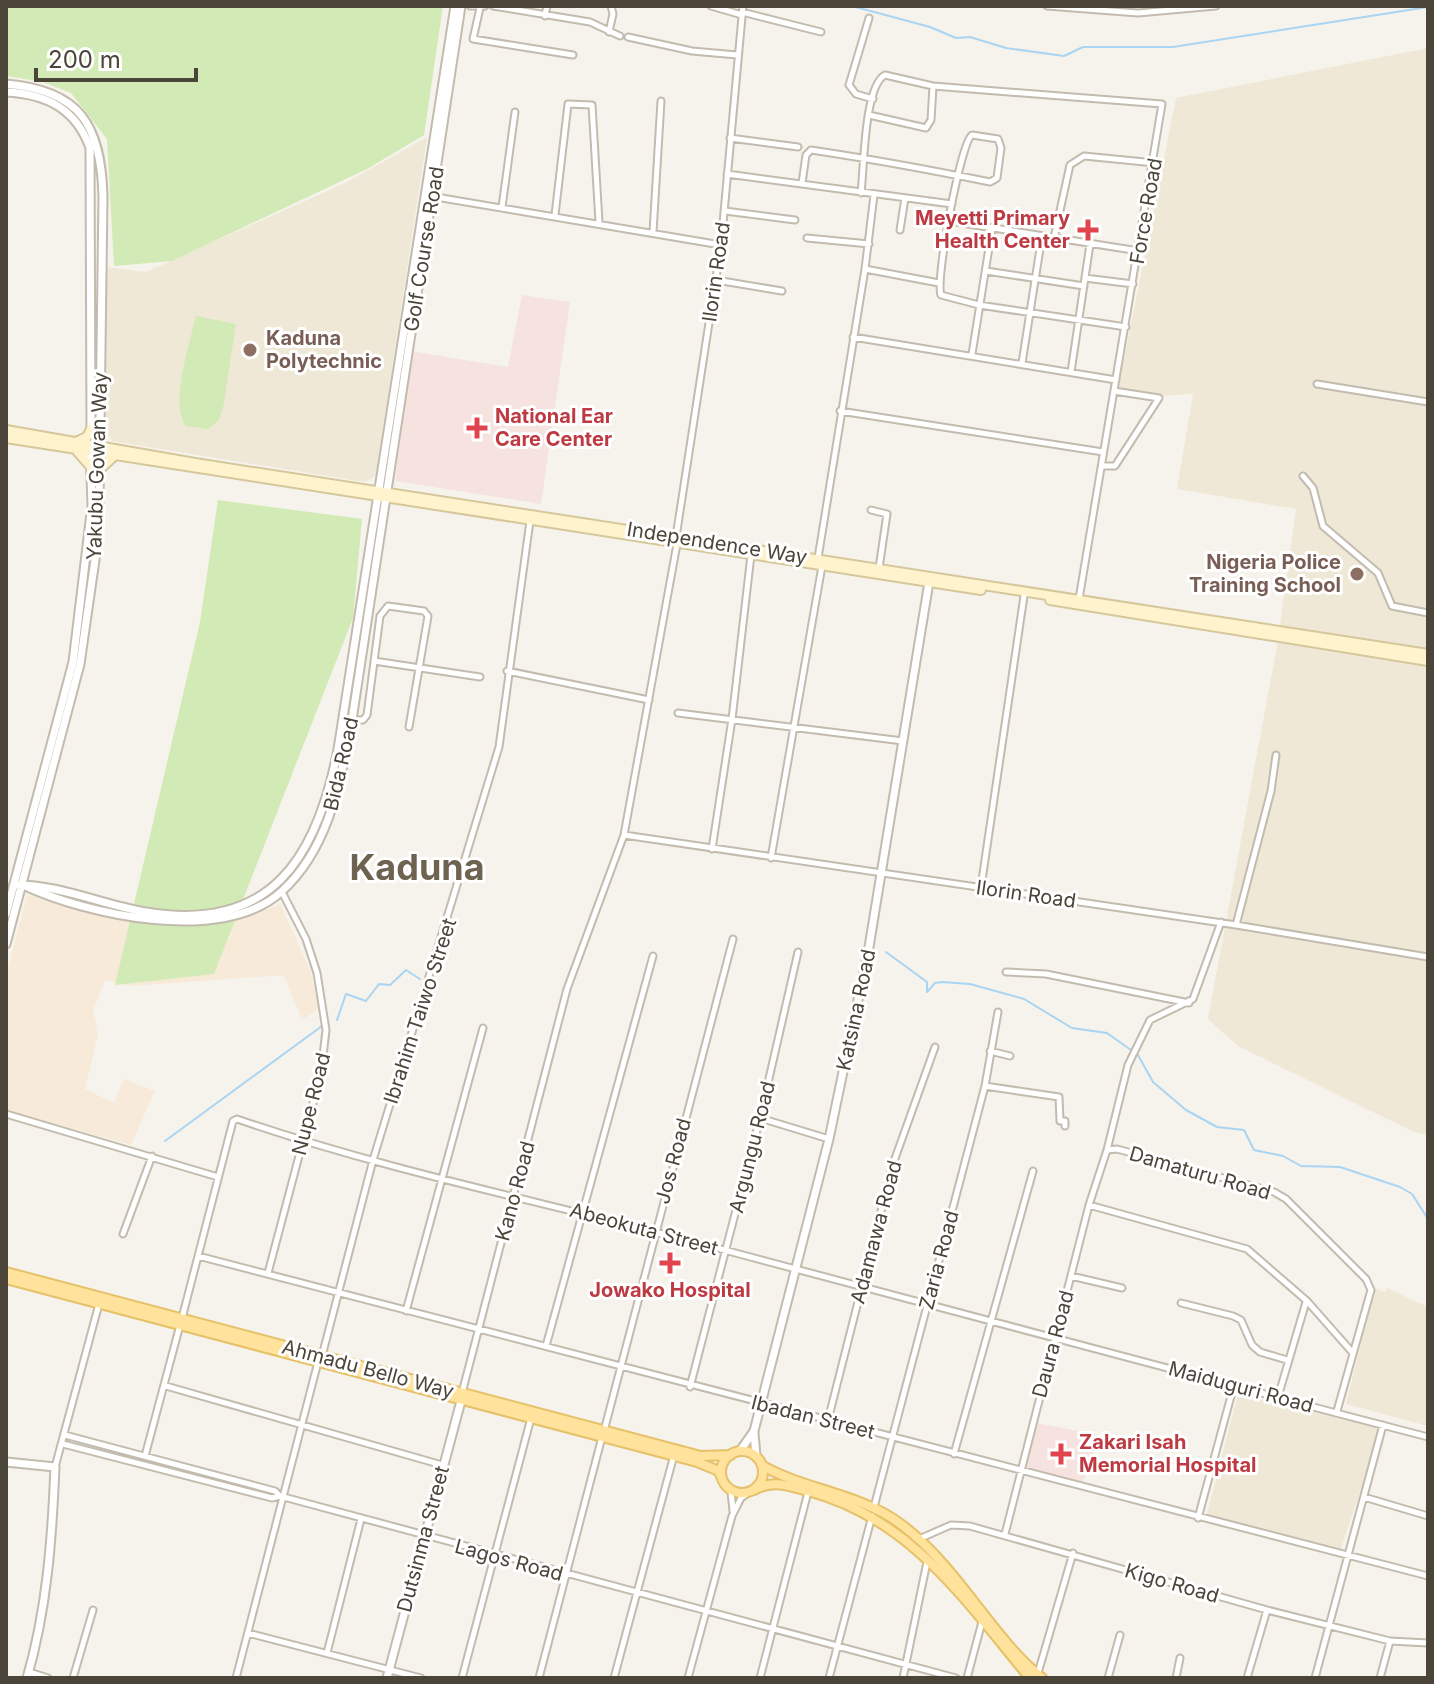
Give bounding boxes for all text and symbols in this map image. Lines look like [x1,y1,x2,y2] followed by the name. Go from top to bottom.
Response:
[36,32,196,82] scale bar
[48,45,121,74] text: 200 m
[1125,156,1167,266] street label: Force Road
[399,165,449,333] street label: Golf Course Road
[915,206,1070,253] place label: Meyetti Primary Health Center
[1077,219,1099,241] marker: Meyetti Primary Health Center
[697,221,735,323] street label: Ilorin Road
[266,326,382,373] place label: Kaduna Polytechnic
[241,341,259,359] marker: Kaduna Polytechnic
[82,371,112,561] street label: Yakubu Gowan Way
[495,404,613,451] place label: National Ear Care Center
[466,417,488,439] marker: National Ear Care Center
[625,517,809,569] street label: Independence Way
[1189,550,1341,597] place label: Nigeria Police Training School
[1348,565,1366,583] marker: Nigeria Police Training School
[319,715,363,813] street label: Bida Road
[349,845,485,889] district label: Kaduna
[975,875,1077,913] street label: Ilorin Road
[379,915,461,1107] street label: Ibrahim Taiwo Street
[831,947,881,1073] street label: Katsina Road
[287,1050,335,1158] street label: Nupe Road
[724,1079,780,1215] street label: Argungu Road
[650,1115,696,1207] street label: Jos Road
[490,1138,540,1244] street label: Kano Road
[1127,1141,1273,1205] street label: Damaturu Road
[845,1158,907,1306] street label: Adamawa Road
[567,1198,721,1260] street label: Abeokuta Street
[914,1208,964,1312] street label: Zaria Road
[659,1252,681,1274] marker: Jowako Hospital
[589,1278,751,1302] place label: Jowako Hospital
[1027,1288,1079,1400] street label: Daura Road
[279,1335,457,1403] street label: Ahmadu Bello Way
[1166,1356,1316,1418] street label: Maiduguri Road
[749,1390,878,1444] street label: Ibadan Street
[1079,1430,1256,1477] place label: Zakari Isah Memorial Hospital
[1050,1443,1072,1465] marker: Zakari Isah Memorial Hospital
[392,1463,454,1615] street label: Dutsinma Street
[452,1534,566,1586] street label: Lagos Road
[1122,1558,1222,1608] street label: Kigo Road

